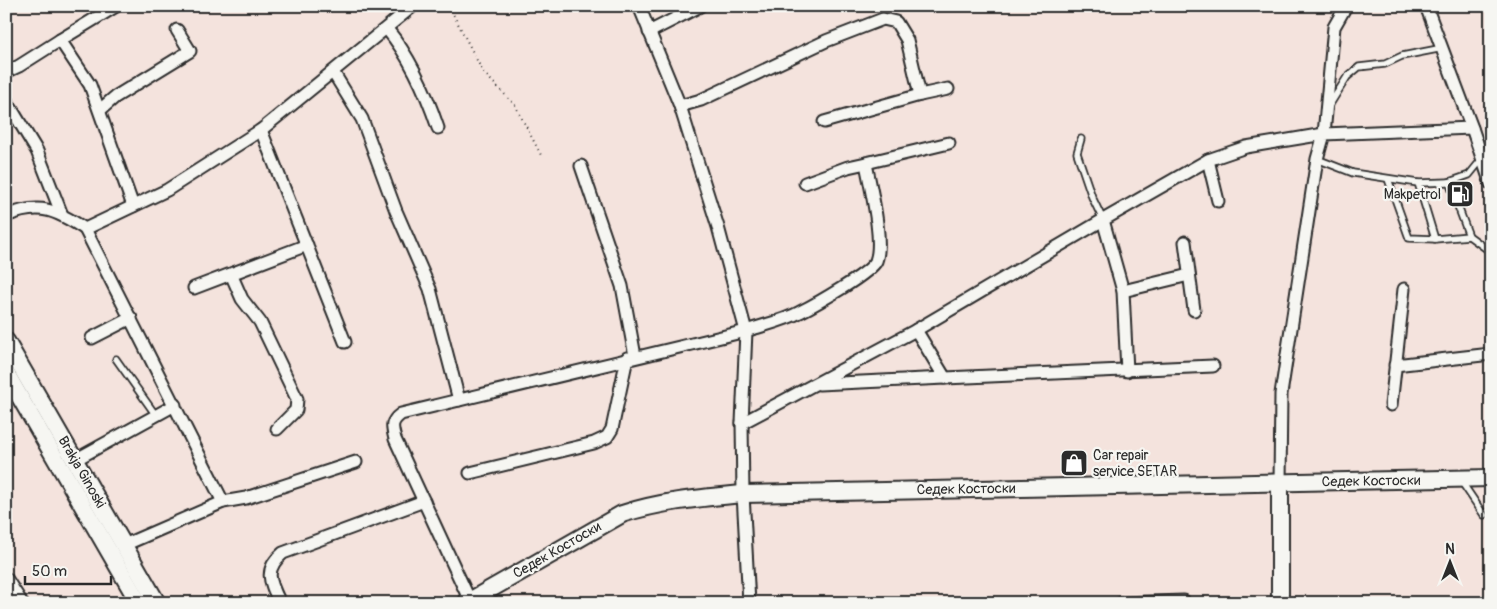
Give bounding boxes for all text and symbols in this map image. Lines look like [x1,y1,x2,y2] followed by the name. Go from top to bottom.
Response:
[1445,179,1475,209] fuel station icon: Makpetrol
[1384,186,1441,203] place label: Makpetrol
[55,433,110,511] street label: Brakja Ginoski
[1093,447,1177,480] place label: Car repair service SETAR
[1059,448,1089,478] shop icon: Car repair service SETAR
[1322,472,1420,490] street label: Седек Костоски
[917,480,1015,498] street label: Седек Костоски
[510,518,604,582] street label: Седек Костоски
[1424,536,1474,586] north arrow
[1445,541,1455,558] text: N
[25,554,111,586] scale bar
[32,562,67,581] text: 50 m

